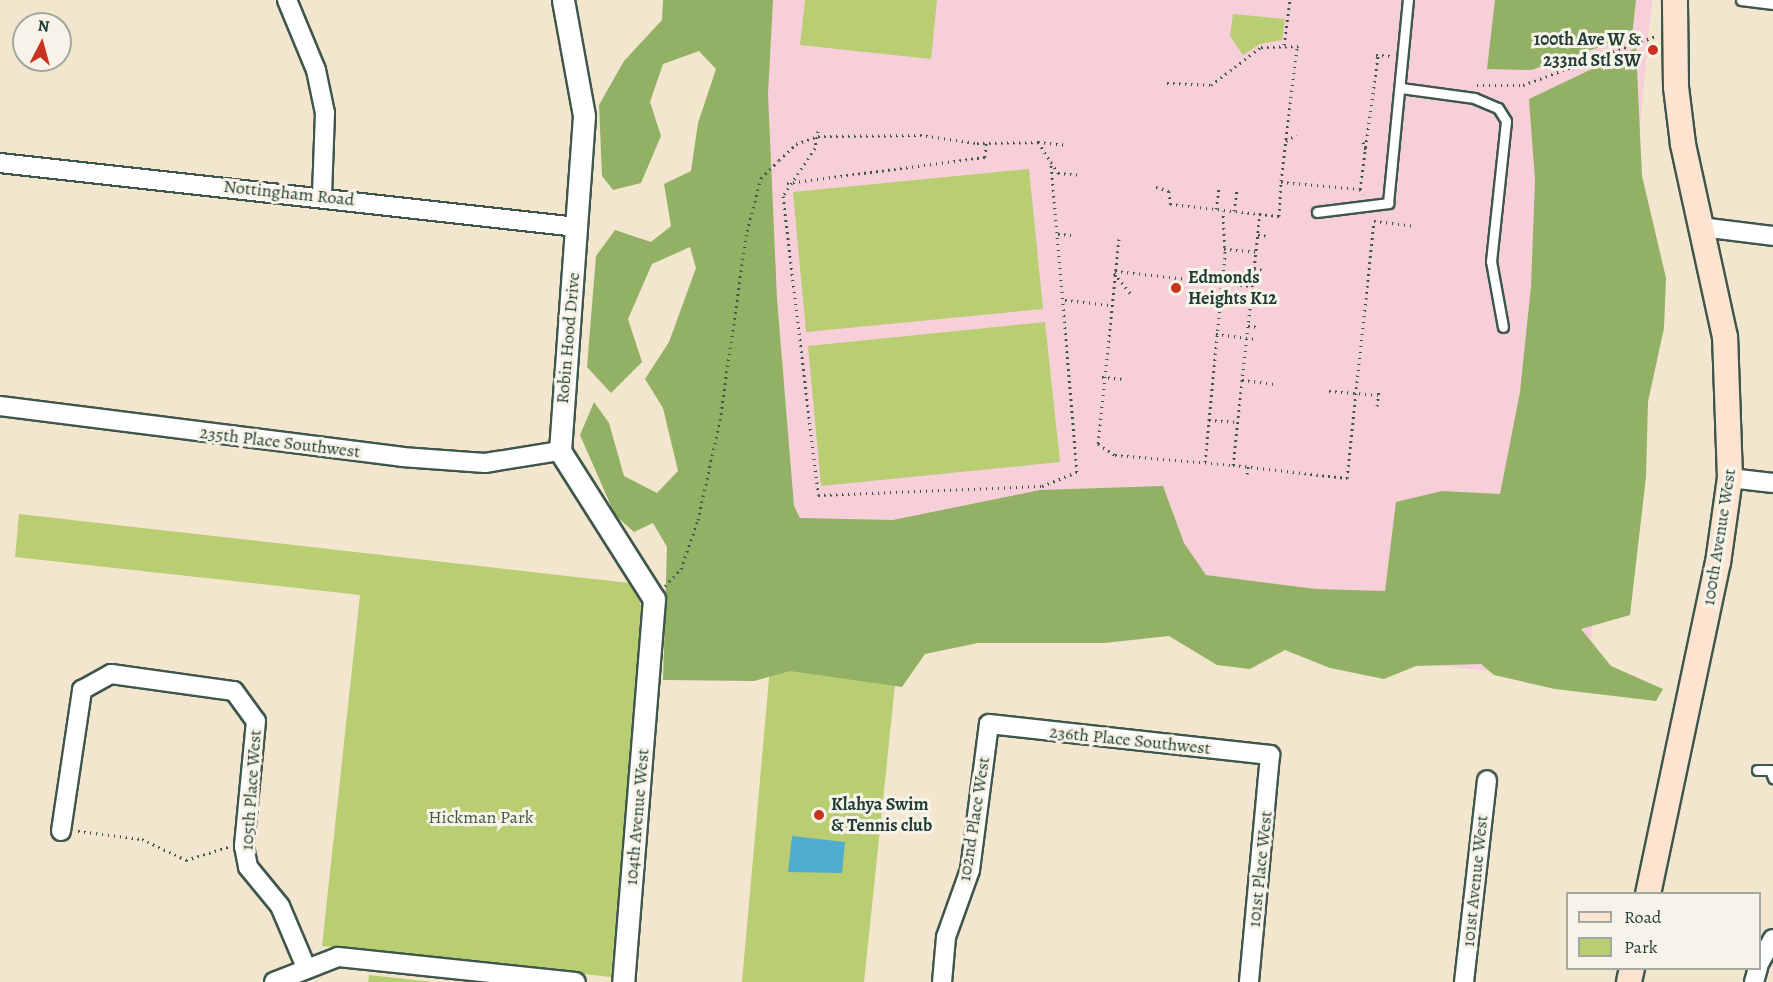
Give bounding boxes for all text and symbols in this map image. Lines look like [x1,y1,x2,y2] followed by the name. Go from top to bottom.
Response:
[12,12,72,72] north arrow
[37,15,51,38] text: N
[1534,29,1641,72] place label: 100th Ave W & 233nd Stl SW
[1646,43,1660,57] marker: 100th Ave W & 233nd Stl SW
[223,175,355,211] street label: Nottingham Road
[1188,267,1277,310] place label: Edmonds Heights K12
[551,271,585,405] street label: Robin Hood Drive
[1169,281,1183,295] marker: Edmonds Heights K12
[199,421,361,463] street label: 235th Place Southwest
[1698,467,1740,607] street label: 100th Avenue West
[1048,721,1212,759] street label: 236th Place Southwest
[236,729,266,851] street label: 105th Place West
[620,748,654,886] street label: 104th Avenue West
[953,755,995,883] street label: 102nd Place West
[831,794,932,836] place label: Klahya Swim & Tennis club
[428,806,534,828] park label: Hickman Park
[812,808,826,822] marker: Klahya Swim & Tennis club
[1243,810,1277,928] street label: 101st Place West
[1457,814,1493,948] street label: 101st Avenue West
[1566,892,1761,970] legend
[1624,905,1661,929] text: Road
[1624,935,1658,959] text: Park

